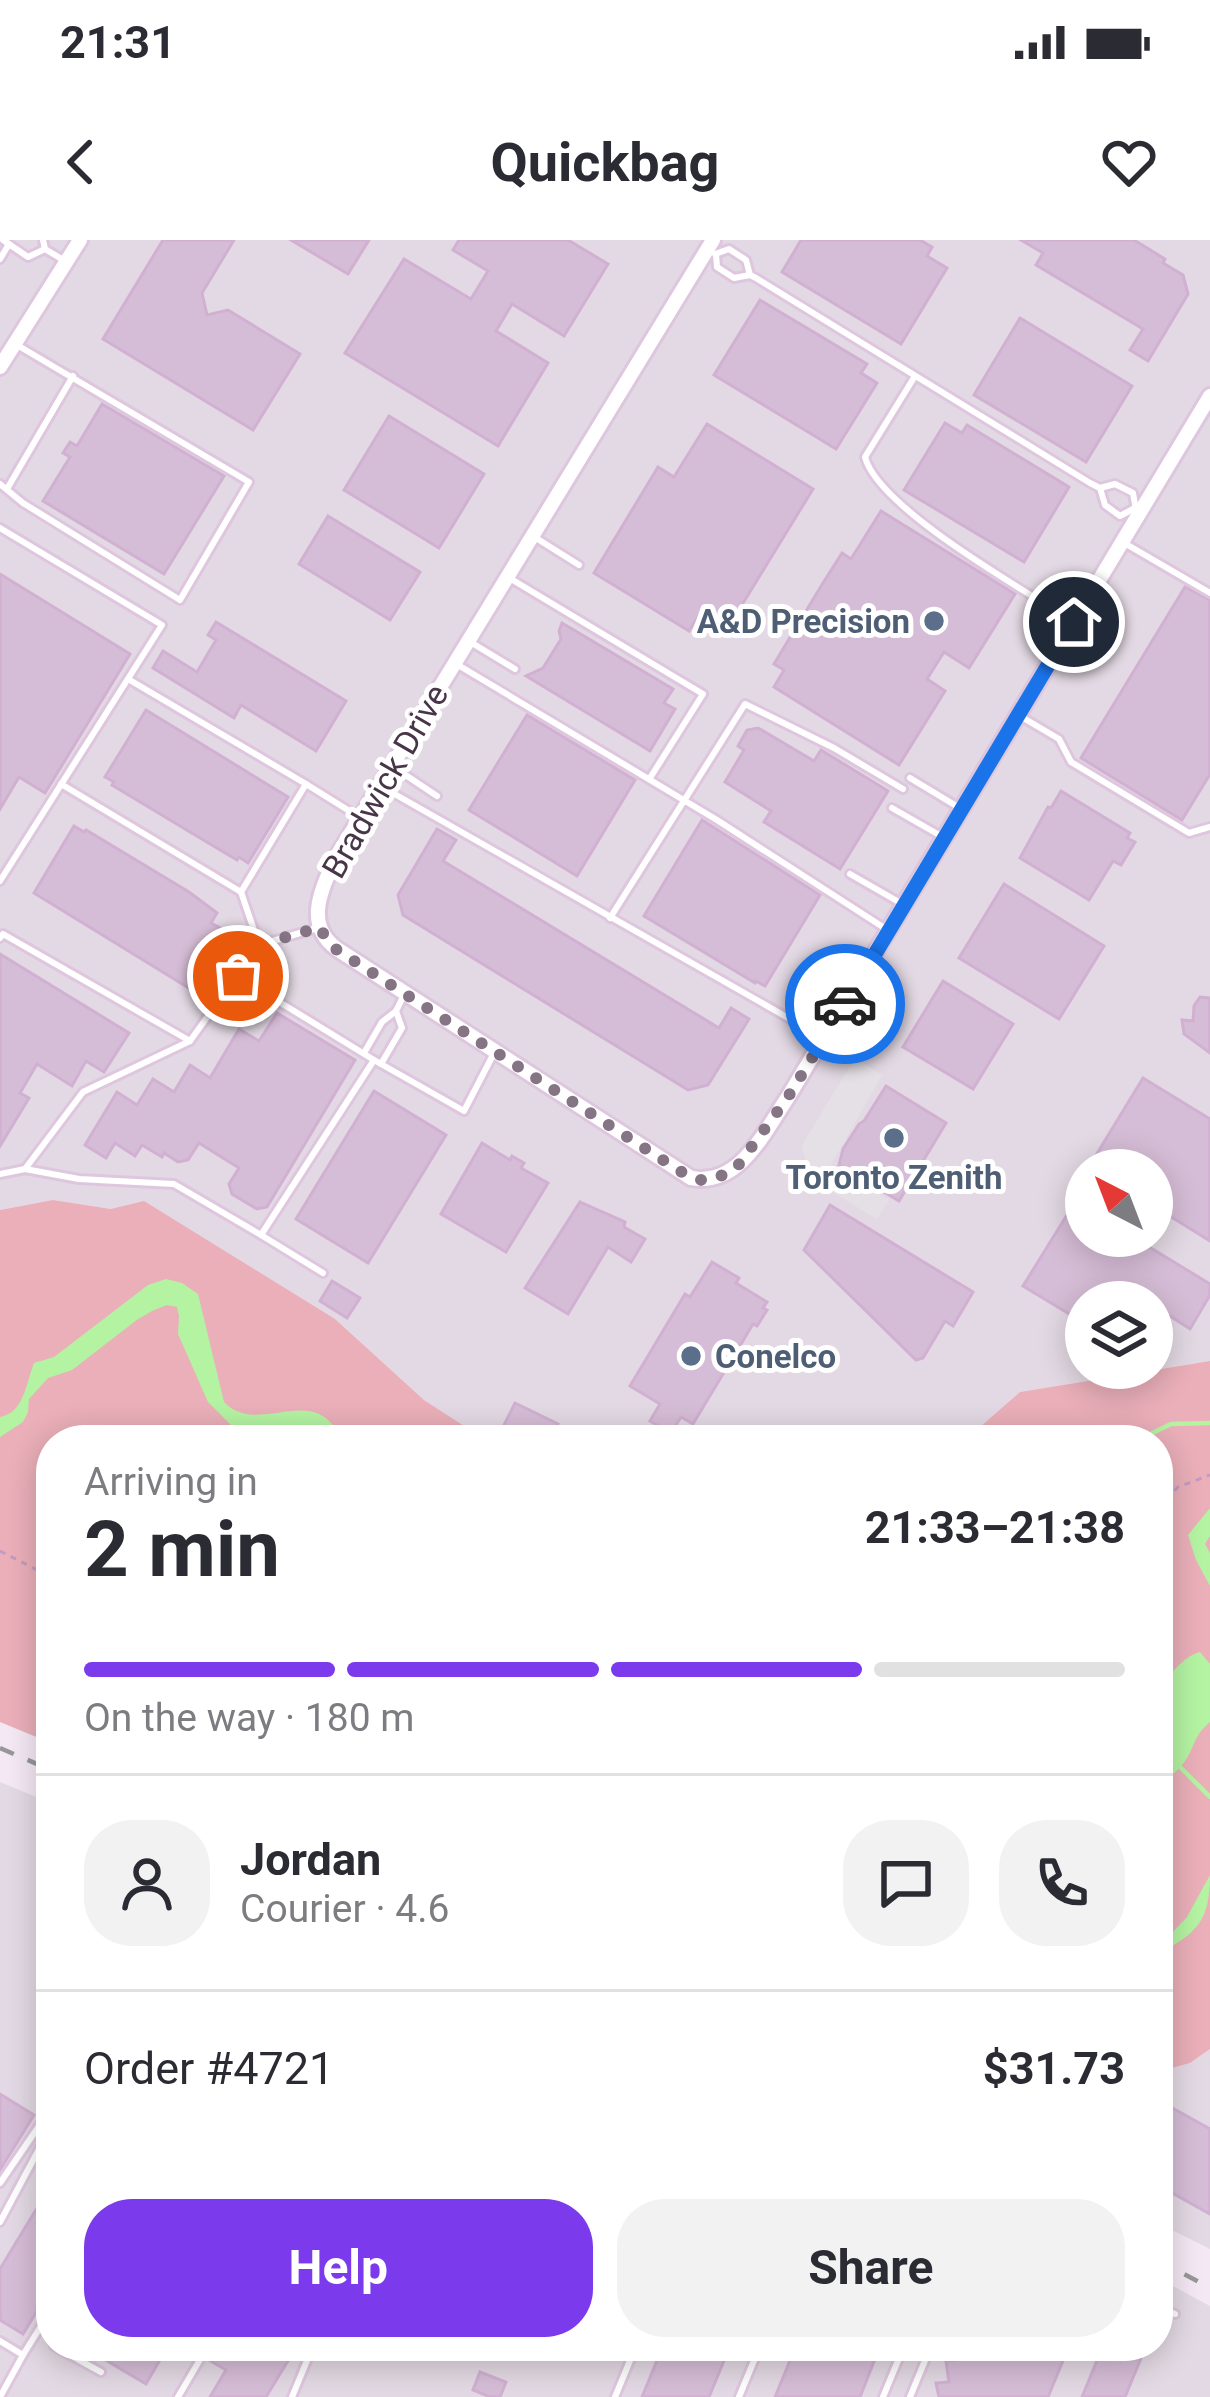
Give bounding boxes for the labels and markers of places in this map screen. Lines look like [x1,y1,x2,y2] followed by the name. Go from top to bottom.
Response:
[1023,571,1125,673] pin
[697,602,910,641] place label: A&D Precision
[921,608,947,634] marker: A&D Precision
[187,925,289,1027] pin
[881,1125,907,1151] marker: Toronto Zenith
[786,1158,1002,1197] place label: Toronto Zenith
[715,1337,836,1376] place label: Conelco
[678,1343,704,1369] marker: Conelco

